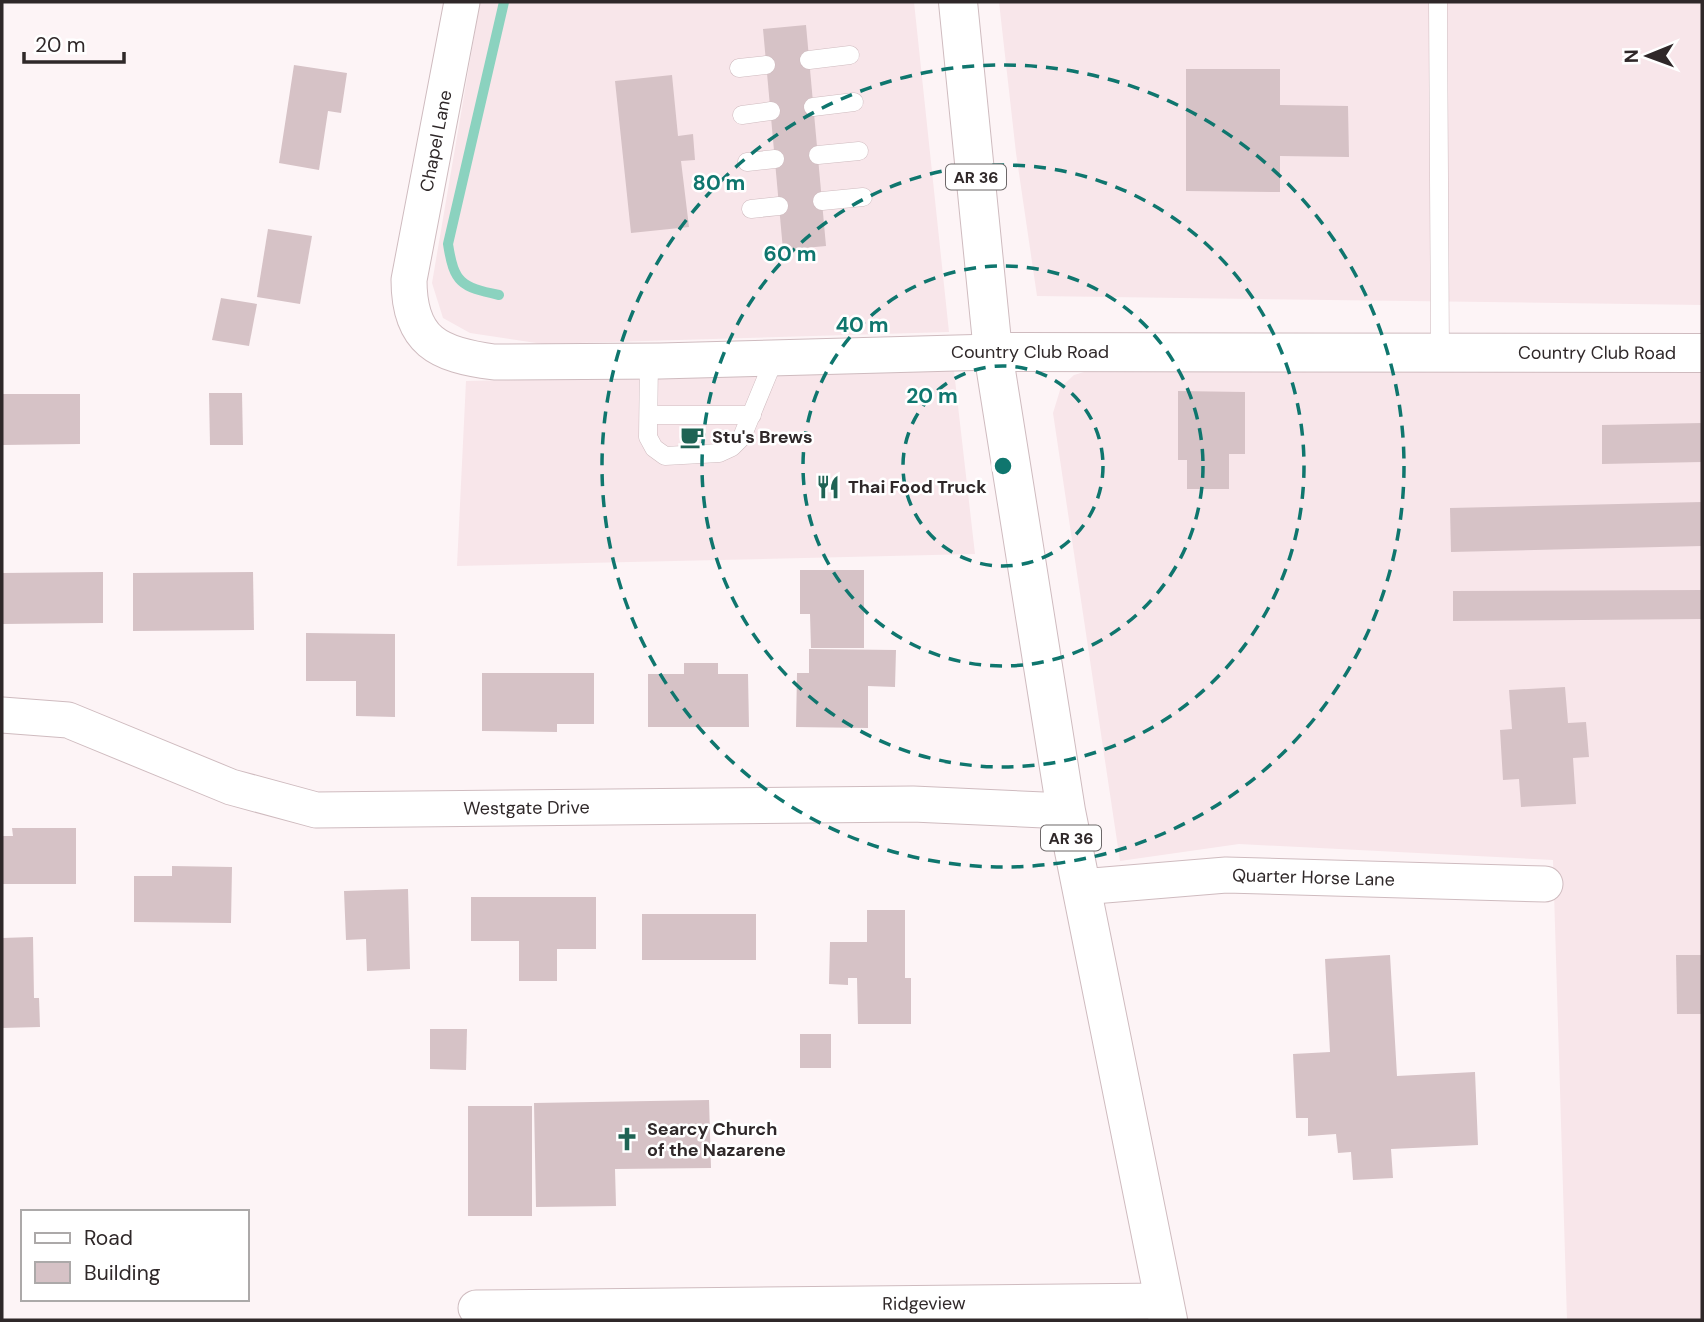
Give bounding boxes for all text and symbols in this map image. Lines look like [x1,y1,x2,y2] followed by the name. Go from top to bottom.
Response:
[24,21,124,65] scale bar
[1613,21,1683,91] north arrow
[35,31,86,59] text: 20 m
[1619,49,1644,63] text: N
[414,88,458,194] street label: Chapel Lane
[946,164,1006,190] road number: AR 36
[693,169,745,197] text: 80 m
[764,240,816,268] text: 60 m
[835,311,889,339] text: 40 m
[951,340,1109,364] street label: Country Club Road
[1518,341,1676,365] street label: Country Club Road
[906,382,958,410] text: 20 m
[678,423,706,451] cafe icon: Stu's Brews
[712,425,813,449] place label: Stu's Brews
[991,454,1015,478] centre of rings
[814,473,842,501] restaurant icon: Thai Food Truck
[848,475,987,499] place label: Thai Food Truck
[463,795,590,821] street label: Westgate Drive
[1041,825,1101,850] road number: AR 36
[1232,863,1395,892] street label: Quarter Horse Lane
[647,1117,786,1162] place label: Searcy Church of the Nazarene
[613,1125,641,1153] church icon: Searcy Church of the Nazarene
[21,1210,248,1301] legend
[84,1224,133,1252] text: Road
[84,1259,161,1287] text: Building
[882,1291,966,1316] street label: Ridgeview

